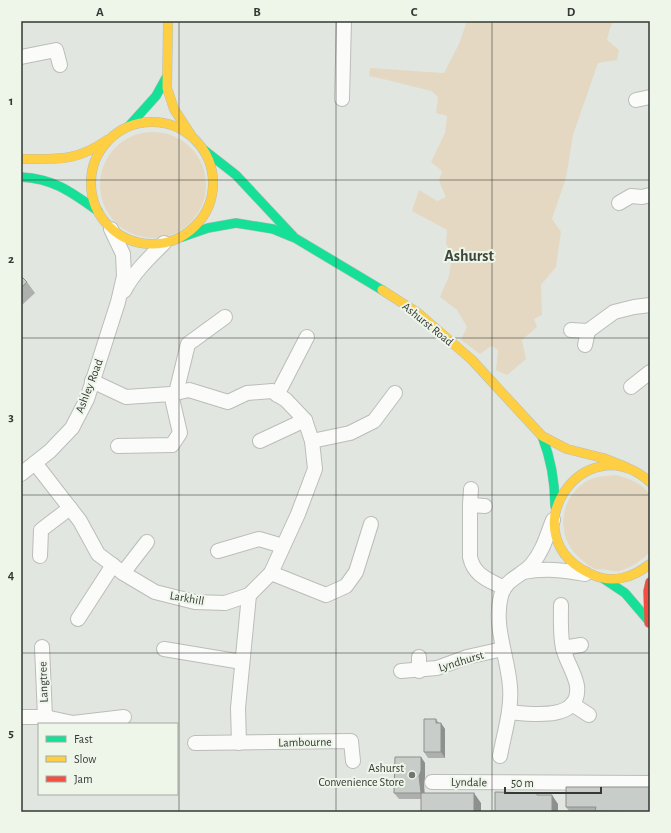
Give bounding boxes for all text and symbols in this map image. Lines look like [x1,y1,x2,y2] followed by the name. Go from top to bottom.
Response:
[96,6,104,19] text: A
[253,6,261,19] text: B
[411,6,418,19] text: C
[567,6,576,19] text: D
[9,95,13,108] text: 1
[444,248,494,264] district label: Ashurst
[8,253,14,266] text: 2
[400,300,456,348] street label: Ashurst Road
[73,357,106,415] street label: Ashley Road
[8,411,14,424] text: 3
[8,569,15,582] text: 4
[169,589,205,607] street label: Larkhill
[437,648,486,675] street label: Lyndhurst
[36,661,50,703] street label: Langtree
[38,723,178,795] legend
[8,727,14,740] text: 5
[74,733,93,745] text: Fast
[278,736,332,748] street label: Lambourne
[74,753,96,765] text: Slow
[318,762,404,788] place label: Ashurst Convenience Store
[505,769,601,795] scale bar
[407,770,417,780] marker: Ashurst Convenience Store
[74,773,93,785] text: Jam
[451,776,487,789] street label: Lyndale
[511,777,534,789] text: 50 m

